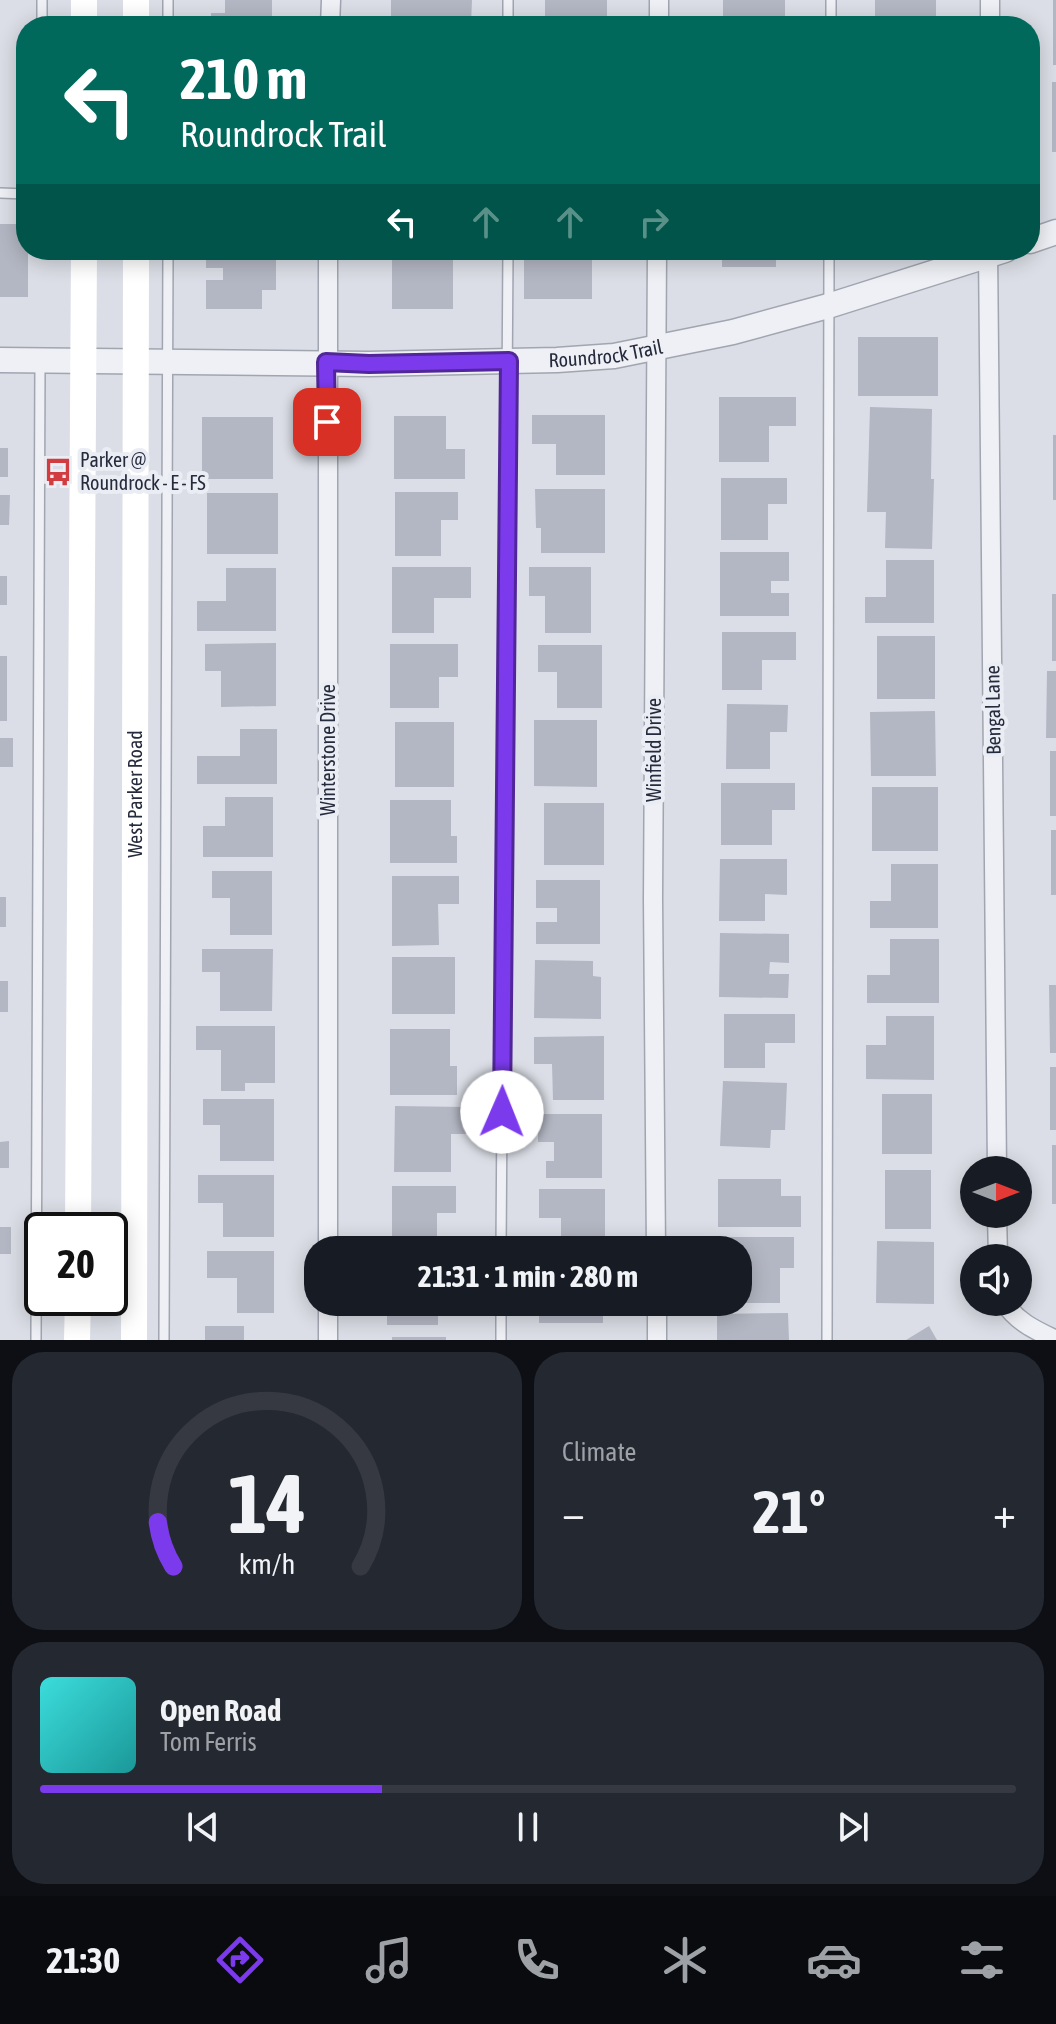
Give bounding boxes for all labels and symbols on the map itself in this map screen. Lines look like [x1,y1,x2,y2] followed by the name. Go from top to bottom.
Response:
[548,334,665,371] street label: Roundrock Trail
[293,388,361,456] pin
[80,448,206,494] place label: Parker @ Roundrock - E - FS
[43,457,73,487] bus stop icon: Parker @ Roundrock - E - FS
[980,665,1005,755] street label: Bengal Lane
[316,684,339,816] street label: Winterstone Drive
[642,698,665,802] street label: Winfield Drive
[123,730,146,858] street label: West Parker Road
[460,1070,544,1154] position arrow
[960,1156,1032,1228] north arrow
[24,1212,128,1316] speed limit sign: 20

